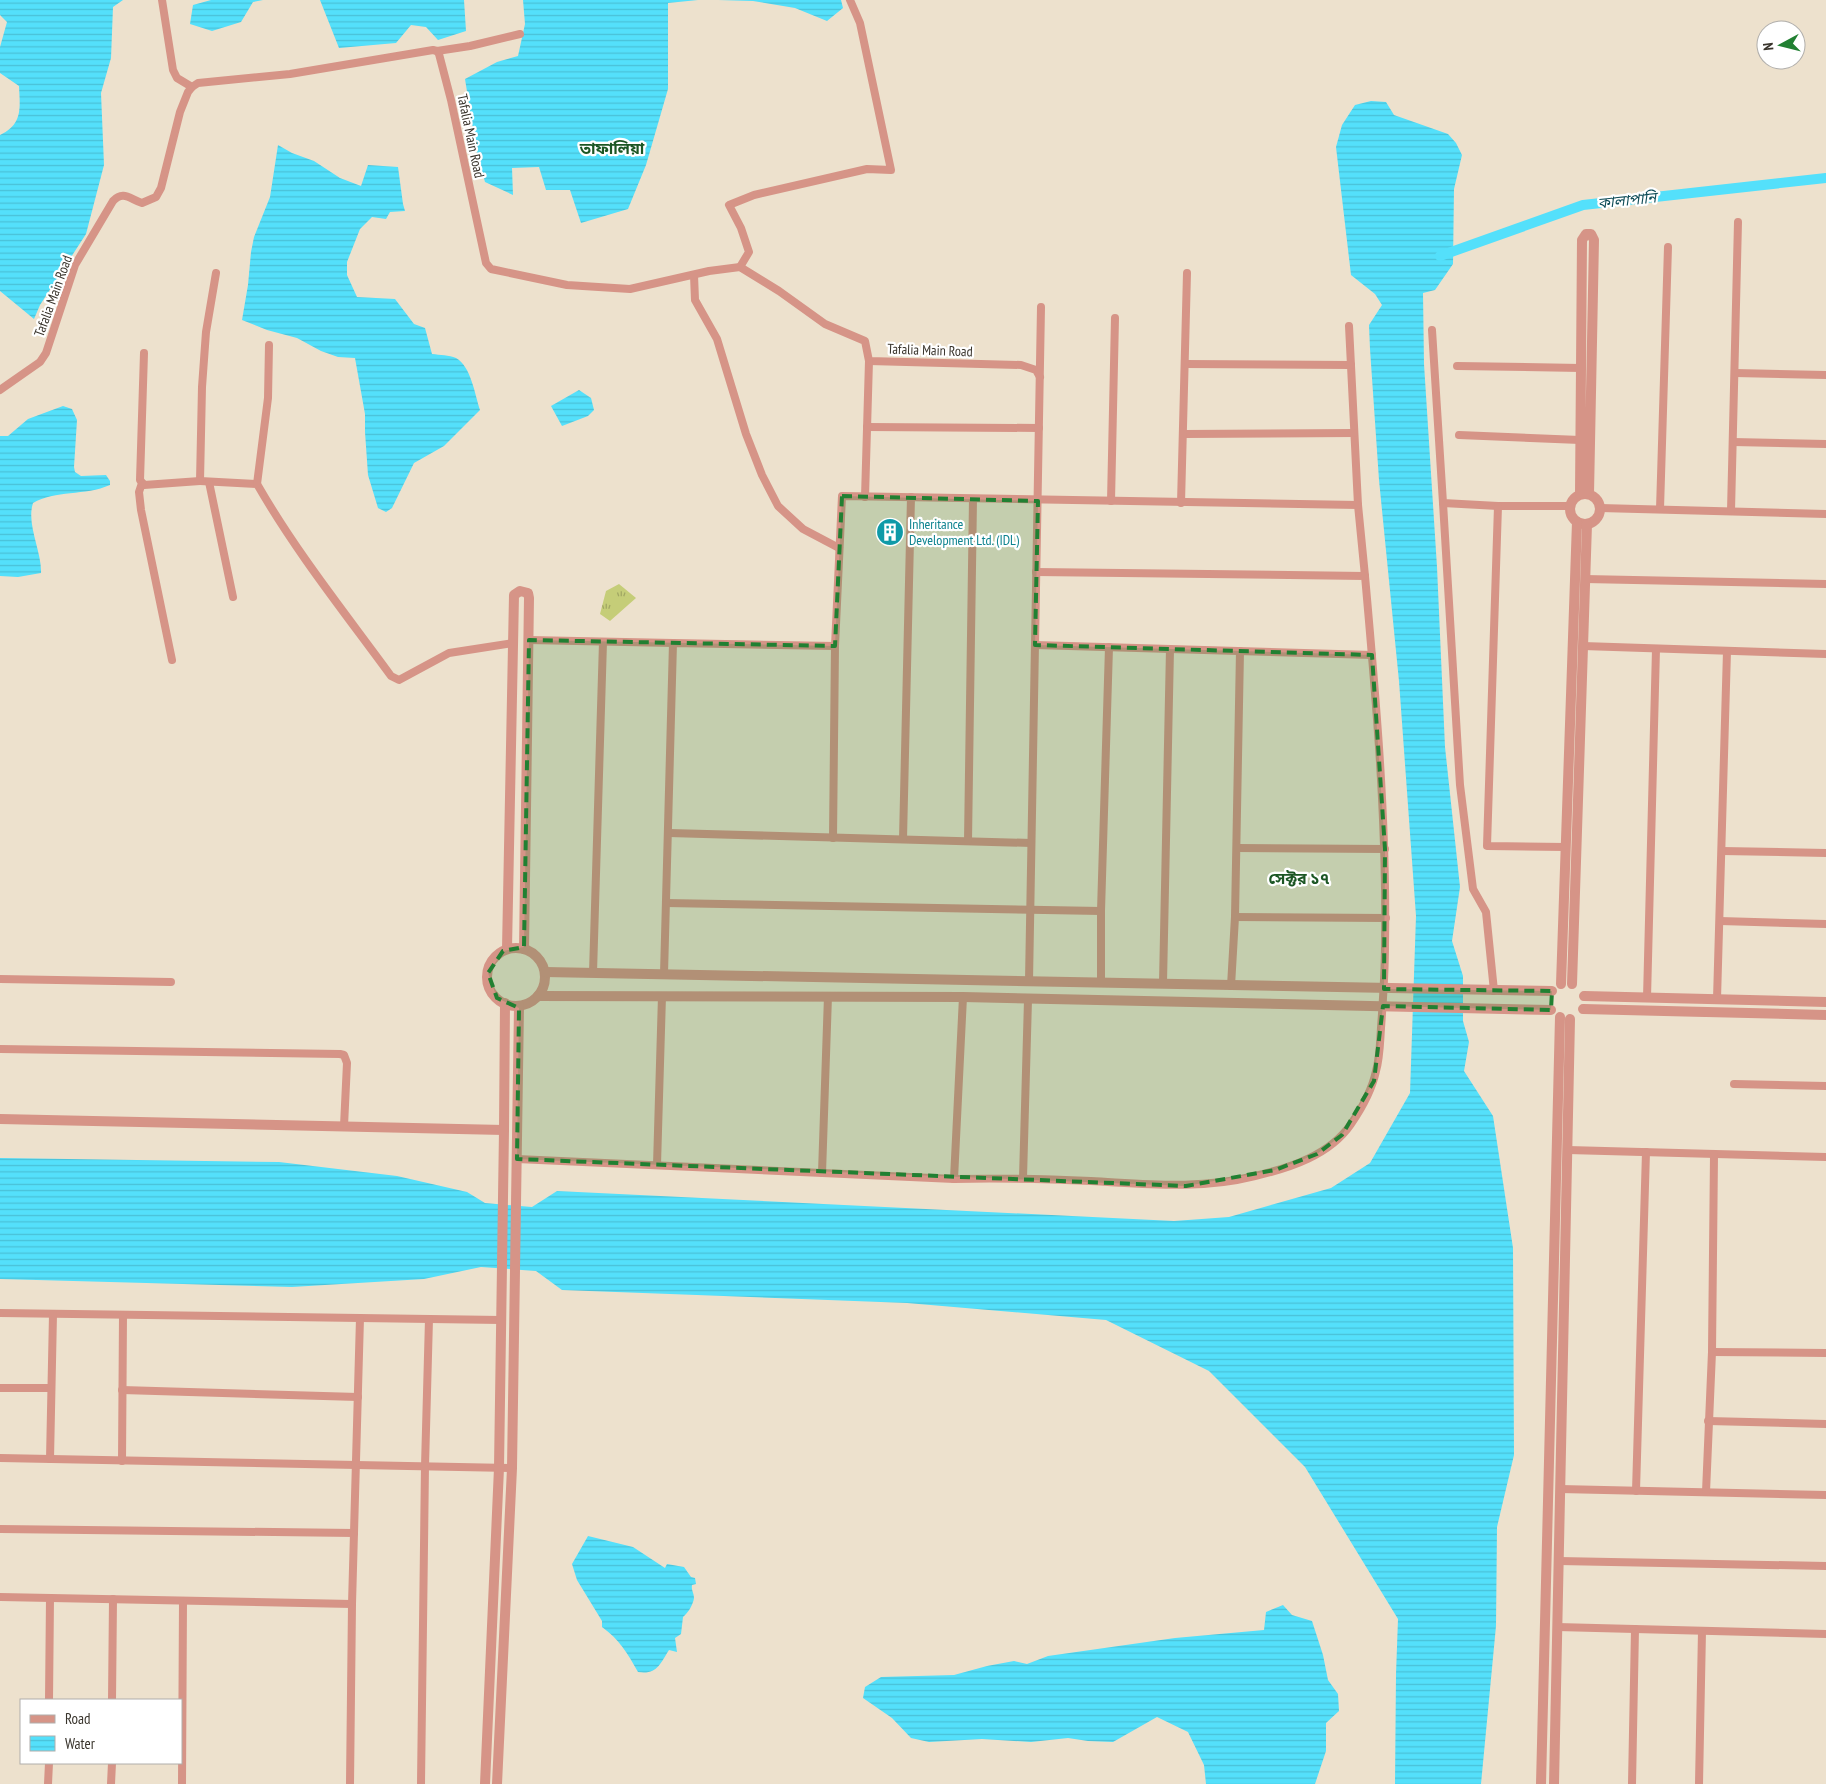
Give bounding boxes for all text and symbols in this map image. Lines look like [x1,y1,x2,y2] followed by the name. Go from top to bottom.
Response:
[1756,20,1806,70] north arrow
[1759,42,1777,51] text: N
[453,92,489,180] street label: Tafalia Main Road
[579,138,645,158] district label: তাফালিয়া
[1597,187,1660,213] water label: কালাপানি
[30,253,76,339] street label: Tafalia Main Road
[887,340,973,360] street label: Tafalia Main Road
[909,515,1020,549] place label: Inheritance Development Ltd. (IDL)
[875,517,905,547] building icon: Inheritance Development Ltd. (IDL)
[1269,868,1330,888] district label: সেক্টর ১৭
[20,1699,182,1764] legend
[65,1709,91,1728] text: Road
[65,1734,96,1753] text: Water

